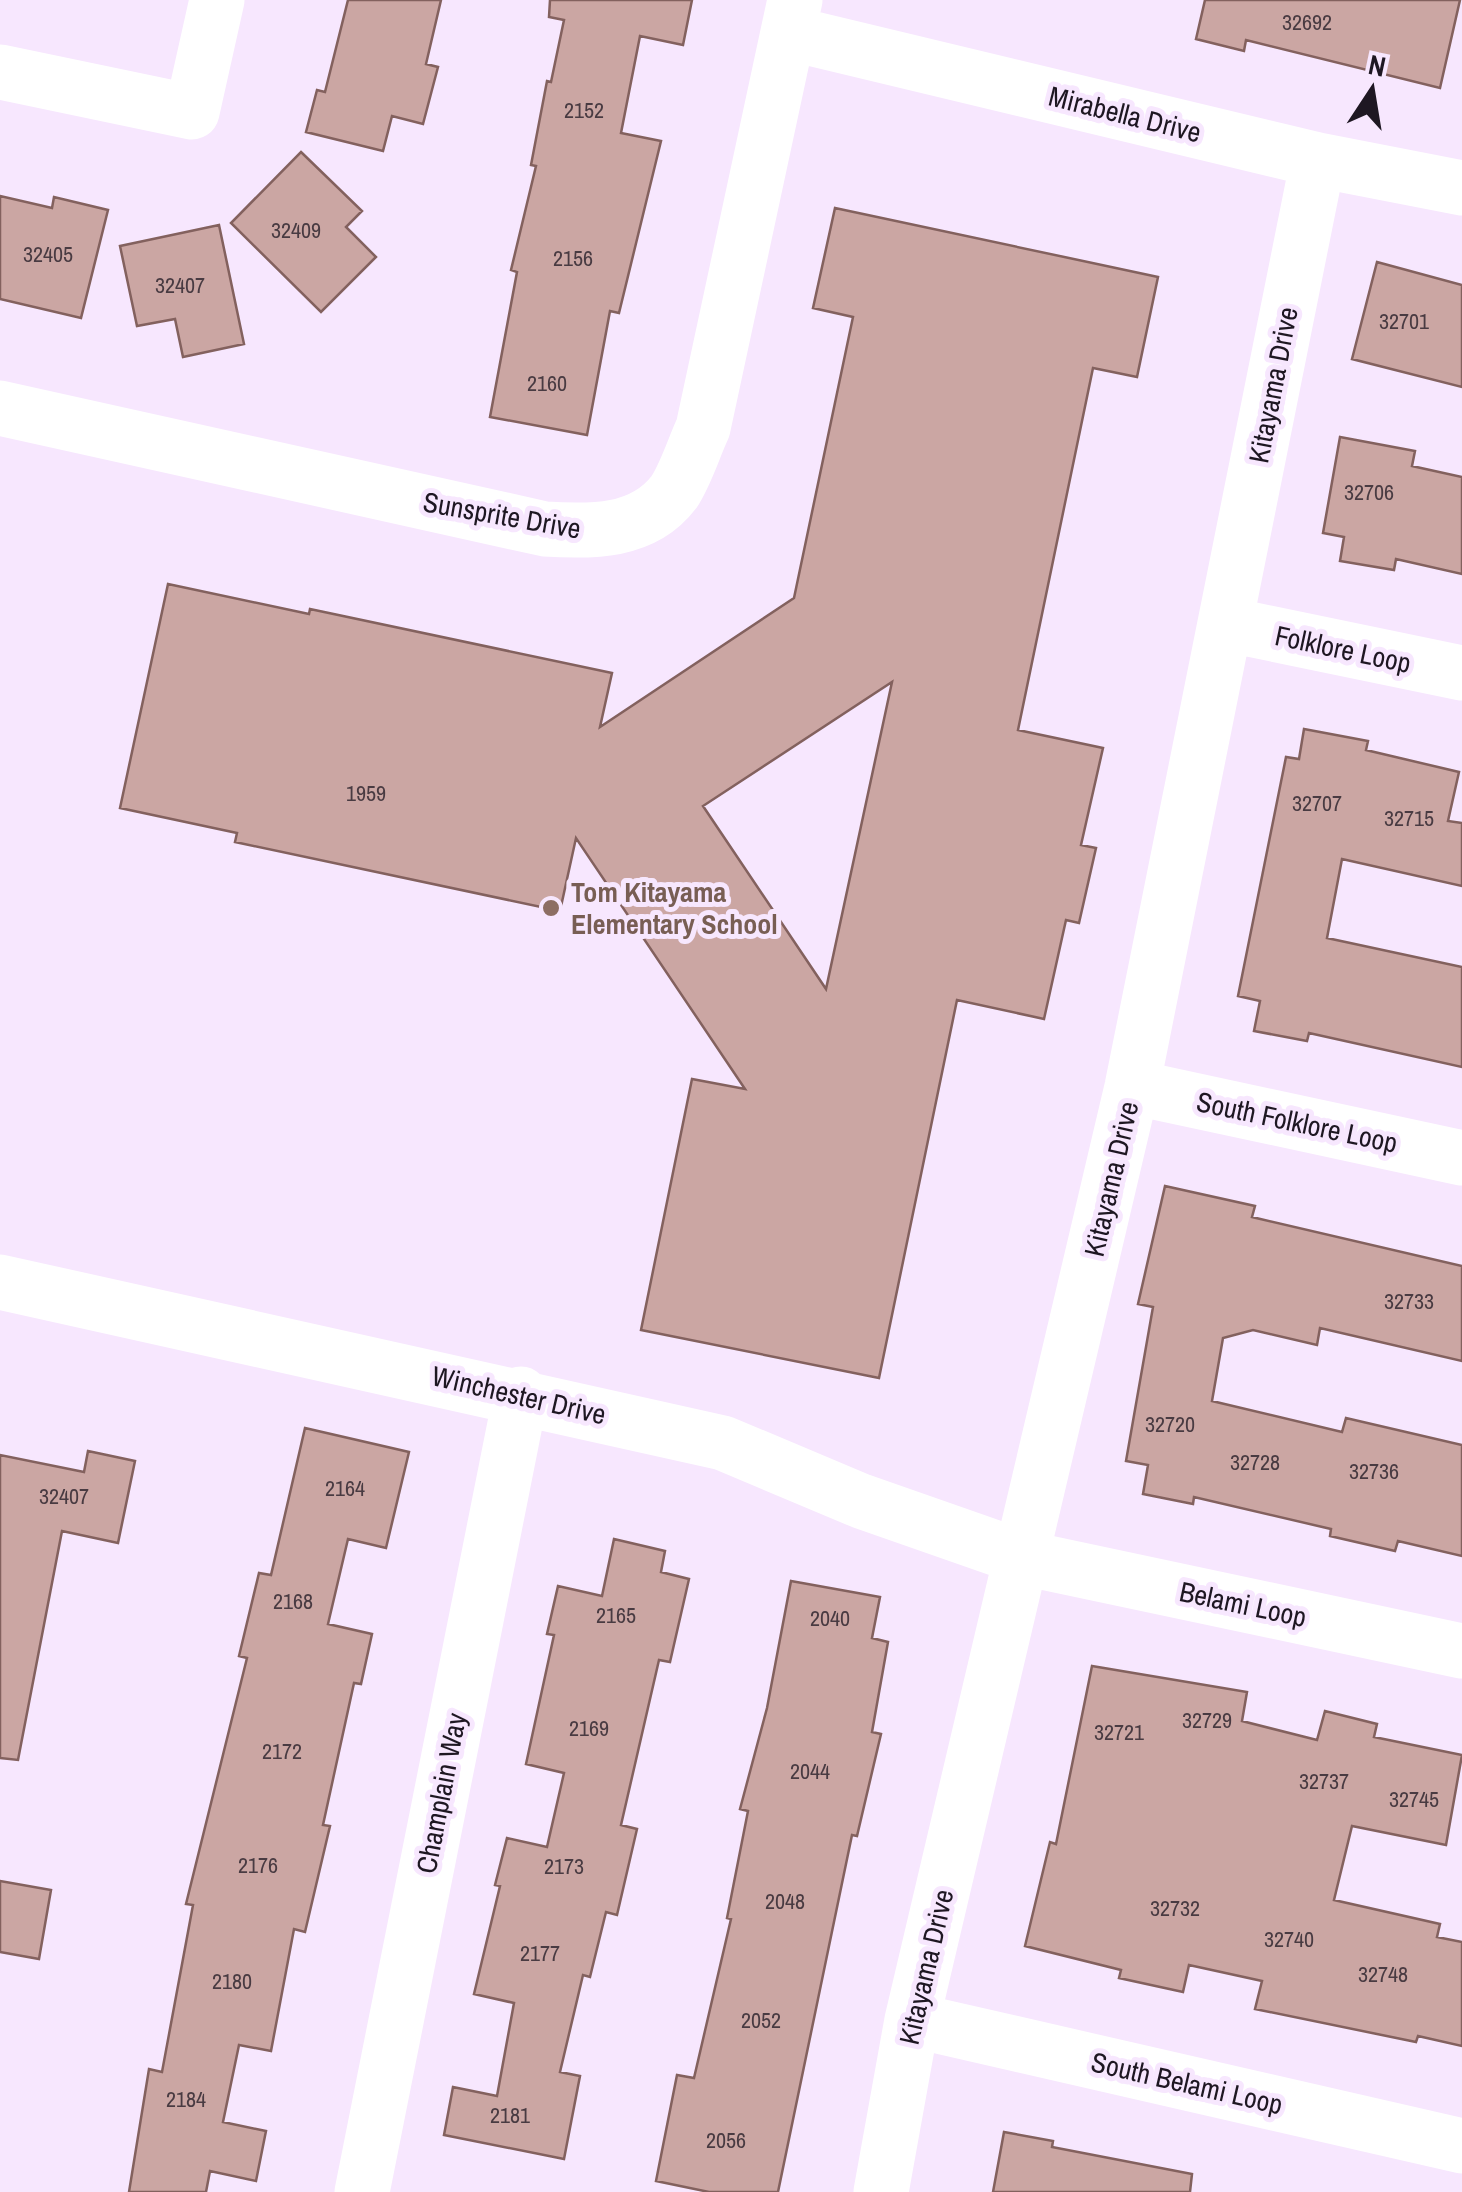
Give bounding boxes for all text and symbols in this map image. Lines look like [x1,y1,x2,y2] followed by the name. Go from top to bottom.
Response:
[1282,7,1332,37] house number: 32692
[1322,40,1422,140] north arrow
[1365,45,1389,86] text: N
[1045,77,1205,151] street label: Mirabella Drive
[564,95,604,125] house number: 2152
[271,215,321,245] house number: 32409
[23,239,73,269] house number: 32405
[553,243,593,273] house number: 2156
[155,270,205,300] house number: 32407
[1239,304,1307,466] street label: Kitayama Drive
[1379,306,1429,336] house number: 32701
[527,368,567,398] house number: 2160
[1344,477,1394,507] house number: 32706
[420,482,584,548] street label: Sunsprite Drive
[1272,616,1414,682] street label: Folklore Loop
[346,778,386,808] house number: 1959
[1292,788,1342,818] house number: 32707
[1384,803,1434,833] house number: 32715
[571,873,778,943] place label: Tom Kitayama Elementary School
[540,897,562,919] marker: Tom Kitayama Elementary School
[1193,1082,1401,1162] street label: South Folklore Loop
[1075,1098,1147,1260] street label: Kitayama Drive
[1384,1286,1434,1316] house number: 32733
[428,1357,610,1433] street label: Winchester Drive
[1145,1409,1195,1439] house number: 32720
[1230,1447,1280,1477] house number: 32728
[1349,1456,1399,1486] house number: 32736
[325,1473,365,1503] house number: 2164
[39,1481,89,1511] house number: 32407
[1176,1572,1310,1636] street label: Belami Loop
[273,1586,313,1616] house number: 2168
[596,1600,636,1630] house number: 2165
[810,1603,850,1633] house number: 2040
[1182,1705,1232,1735] house number: 32729
[407,1709,475,1876] street label: Champlain Way
[569,1713,609,1743] house number: 2169
[1094,1717,1144,1747] house number: 32721
[262,1736,302,1766] house number: 2172
[790,1756,830,1786] house number: 2044
[1299,1766,1349,1796] house number: 32737
[1389,1784,1439,1814] house number: 32745
[238,1850,278,1880] house number: 2176
[544,1851,584,1881] house number: 2173
[765,1886,805,1916] house number: 2048
[890,1886,962,2048] street label: Kitayama Drive
[1150,1893,1200,1923] house number: 32732
[1264,1924,1314,1954] house number: 32740
[520,1938,560,1968] house number: 2177
[1358,1959,1408,1989] house number: 32748
[212,1966,252,1996] house number: 2180
[741,2005,781,2035] house number: 2052
[1088,2043,1286,2123] street label: South Belami Loop
[166,2084,206,2114] house number: 2184
[490,2100,530,2130] house number: 2181
[706,2125,746,2155] house number: 2056

